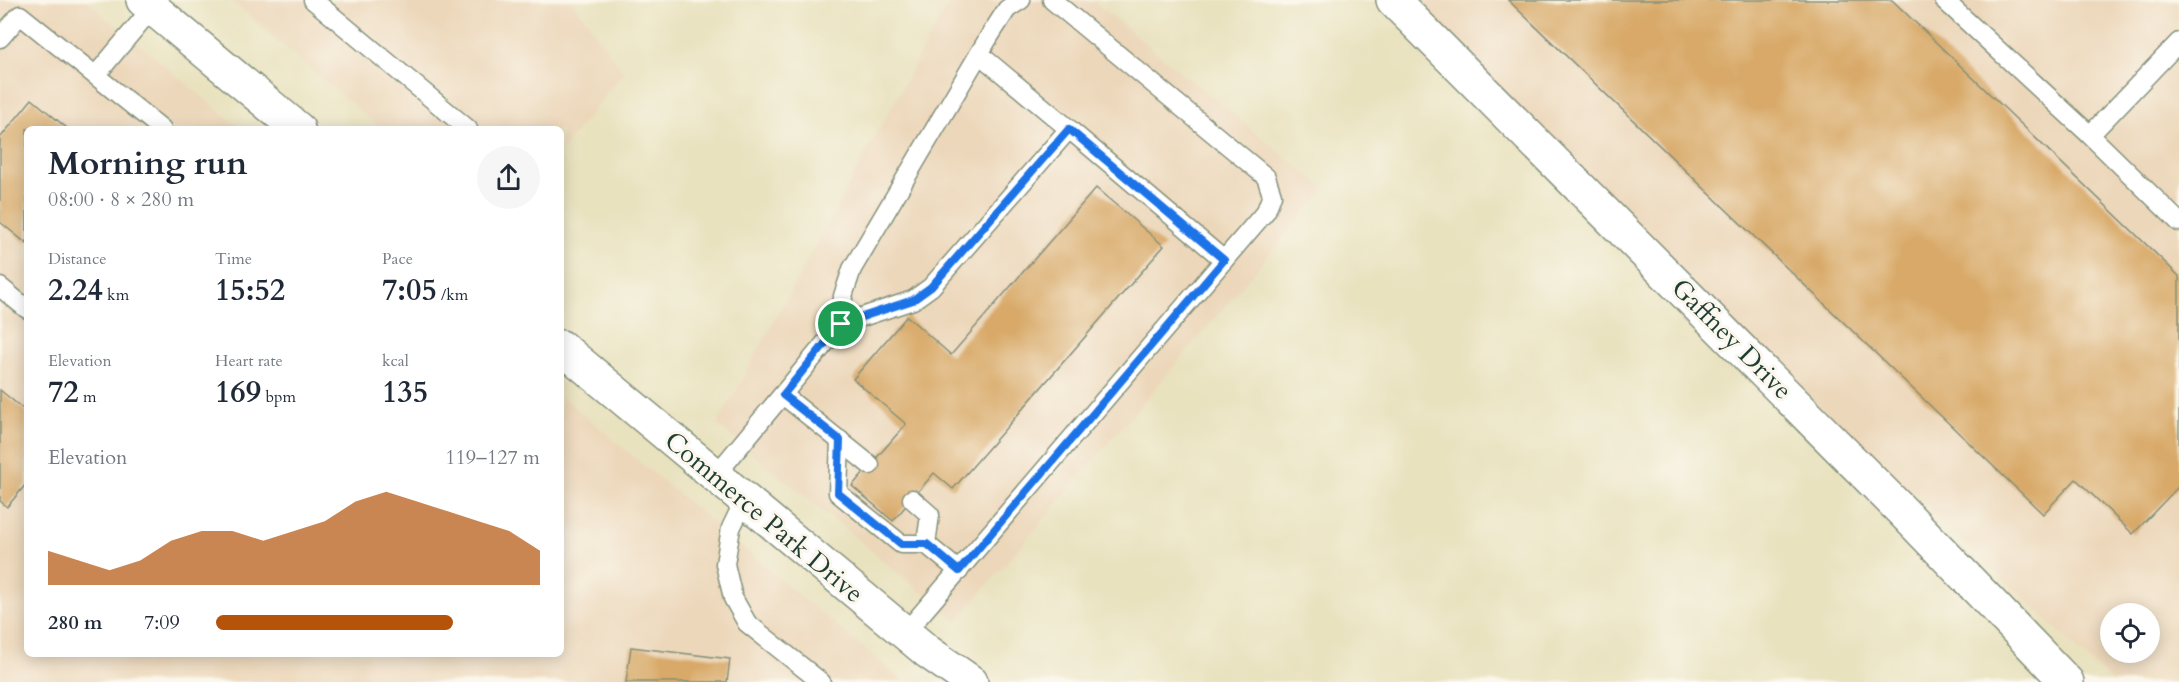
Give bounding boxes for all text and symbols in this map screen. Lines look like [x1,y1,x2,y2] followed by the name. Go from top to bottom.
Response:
[48,141,248,186] text: Morning run
[477,146,540,209] button: share
[48,186,194,213] text: 08:00 · 8 × 280 m
[48,248,106,270] text: Distance
[215,248,252,270] text: Time
[382,248,413,270] text: Pace
[48,270,103,311] text: 2.24
[215,270,285,311] text: 15:52
[382,270,437,311] text: 7:05
[1664,271,1800,407] street label: Gaffney Drive
[103,284,129,306] text: km
[437,284,468,306] text: /km
[815,298,866,349] pin
[824,307,857,340] icon: arrive
[48,350,112,372] text: Elevation
[215,350,283,372] text: Heart rate
[382,350,409,372] text: kcal
[48,372,79,413] text: 72
[215,372,261,413] text: 169
[382,372,428,413] text: 135
[79,386,97,408] text: m
[261,386,296,408] text: bpm
[657,423,871,611] street label: Commerce Park Drive
[48,444,127,471] text: Elevation
[445,444,540,471] text: 119–127 m
[2100,603,2160,663] map controls
[2100,603,2160,663] button: locate
[48,609,103,636] text: 280 m
[144,609,180,636] text: 7:09

